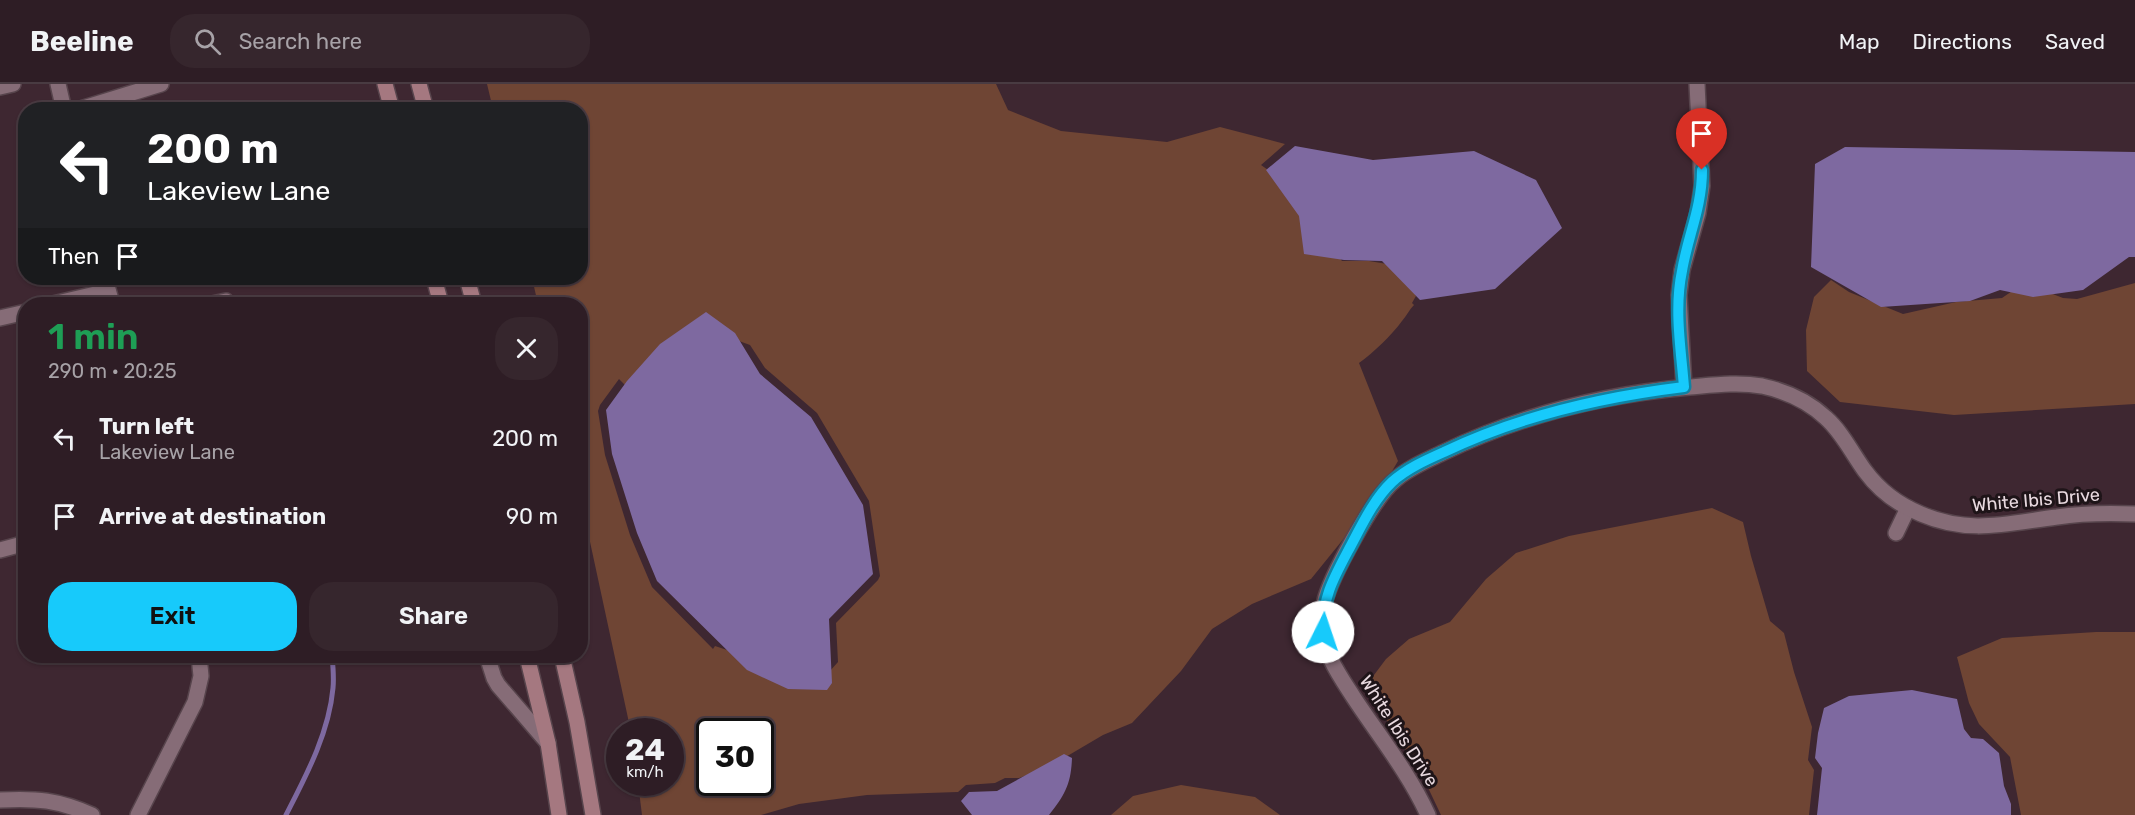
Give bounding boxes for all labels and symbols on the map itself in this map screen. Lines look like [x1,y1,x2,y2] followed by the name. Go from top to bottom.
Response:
[1676,108,1727,170] pin
[1971,483,2101,517] street label: White Ibis Drive
[1291,600,1355,664] position arrow
[1355,671,1443,791] street label: White Ibis Drive
[696,718,774,796] speed limit sign: 30

